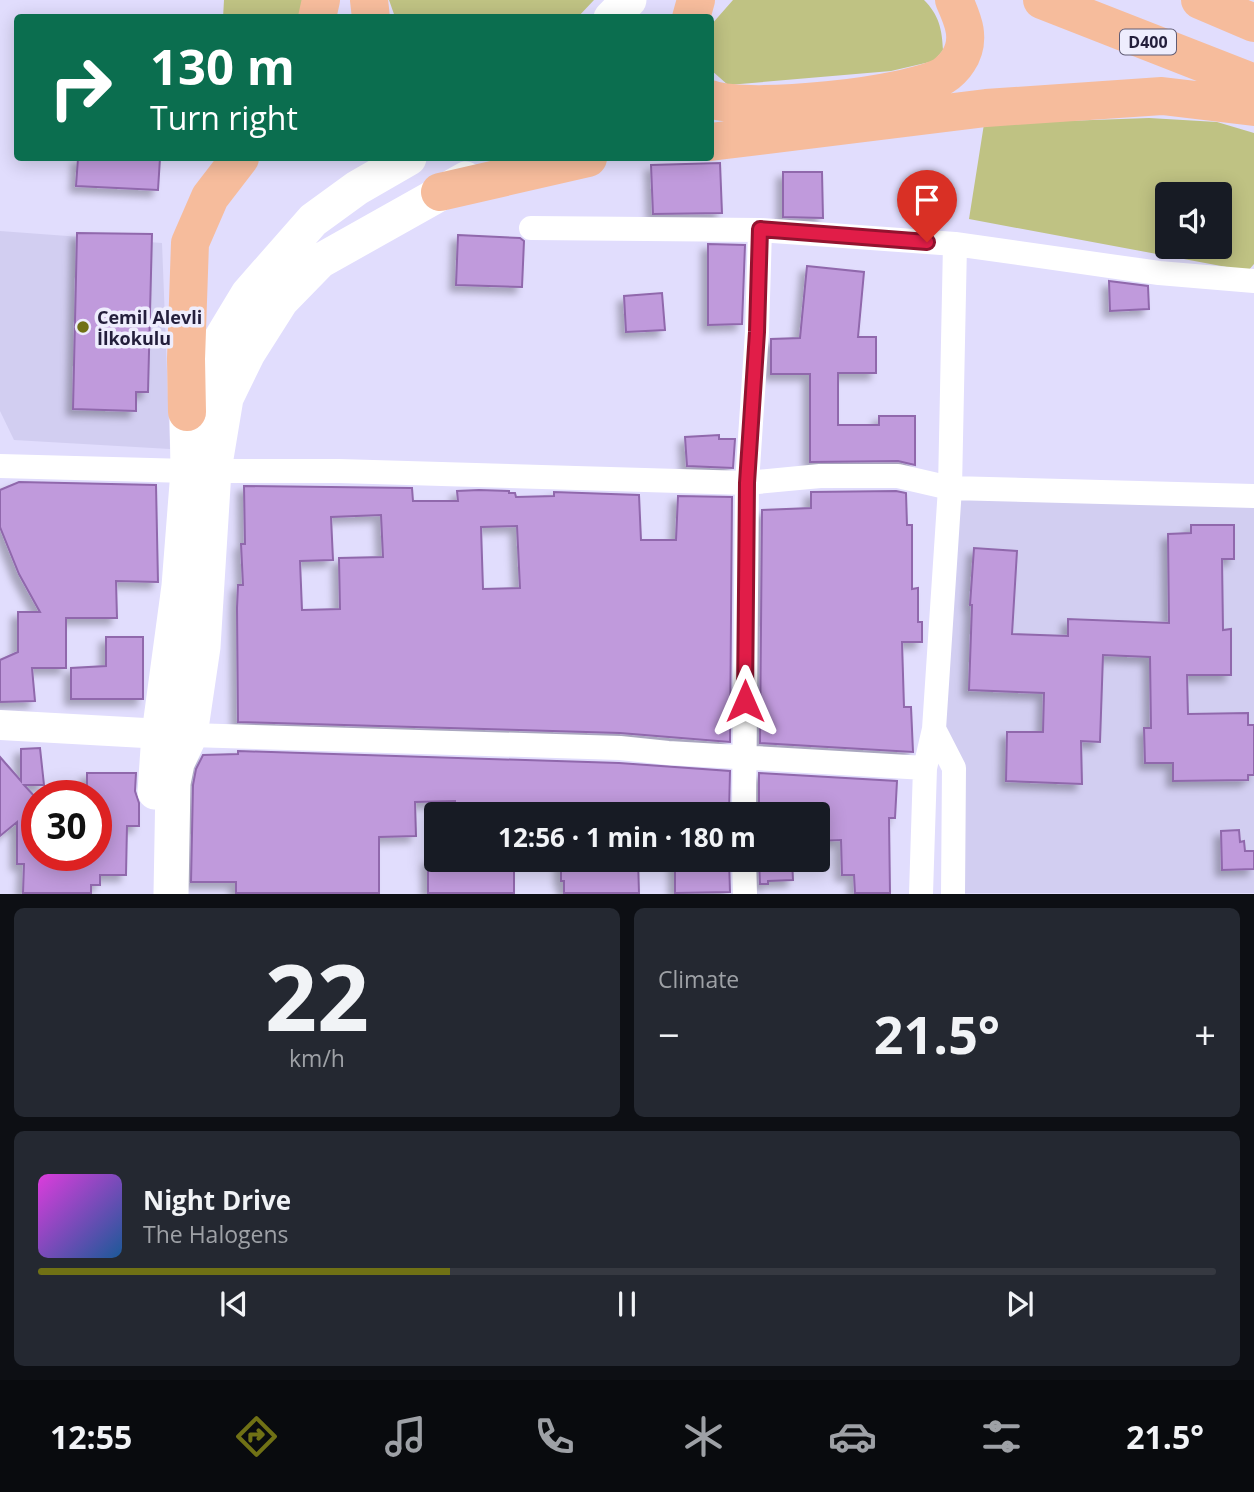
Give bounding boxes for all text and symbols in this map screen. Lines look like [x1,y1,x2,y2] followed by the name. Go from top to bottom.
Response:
[1120,30,1176,54] road number: D400
[150,33,295,99] text: 130 m
[35,42,126,133] icon: right
[150,96,298,139] text: Turn right
[897,170,957,242] pin
[908,181,946,219] icon: arrive
[1155,182,1232,259] map controls
[1155,182,1232,259] button: sound
[97,305,202,350] place label: Cemil Alevli İlkokulu
[75,319,91,335] marker: Cemil Alevli İlkokulu
[708,664,782,738] position arrow
[21,780,112,871] speed limit sign: 30
[498,819,756,855] text: 12:56 · 1 min · 180 m
[265,934,369,1058] text: 22
[658,963,739,995] text: Climate
[874,998,1000,1069] text: 21.5°
[658,1008,680,1060] text: −
[1194,1008,1216,1060] text: +
[289,1042,345,1074] text: km/h
[143,1182,291,1218] text: Night Drive
[143,1218,289,1250] text: The Halogens
[215,1285,253,1323] icon: previous
[608,1285,646,1323] icon: pause
[1001,1285,1039,1323] icon: next
[232,1412,281,1461] icon: directions
[381,1412,430,1461] icon: music
[530,1412,579,1461] icon: phone
[679,1412,728,1461] icon: climate
[828,1412,877,1461] icon: car
[977,1412,1026,1461] icon: filters
[50,1415,132,1458] text: 12:55
[1126,1415,1204,1458] text: 21.5°

